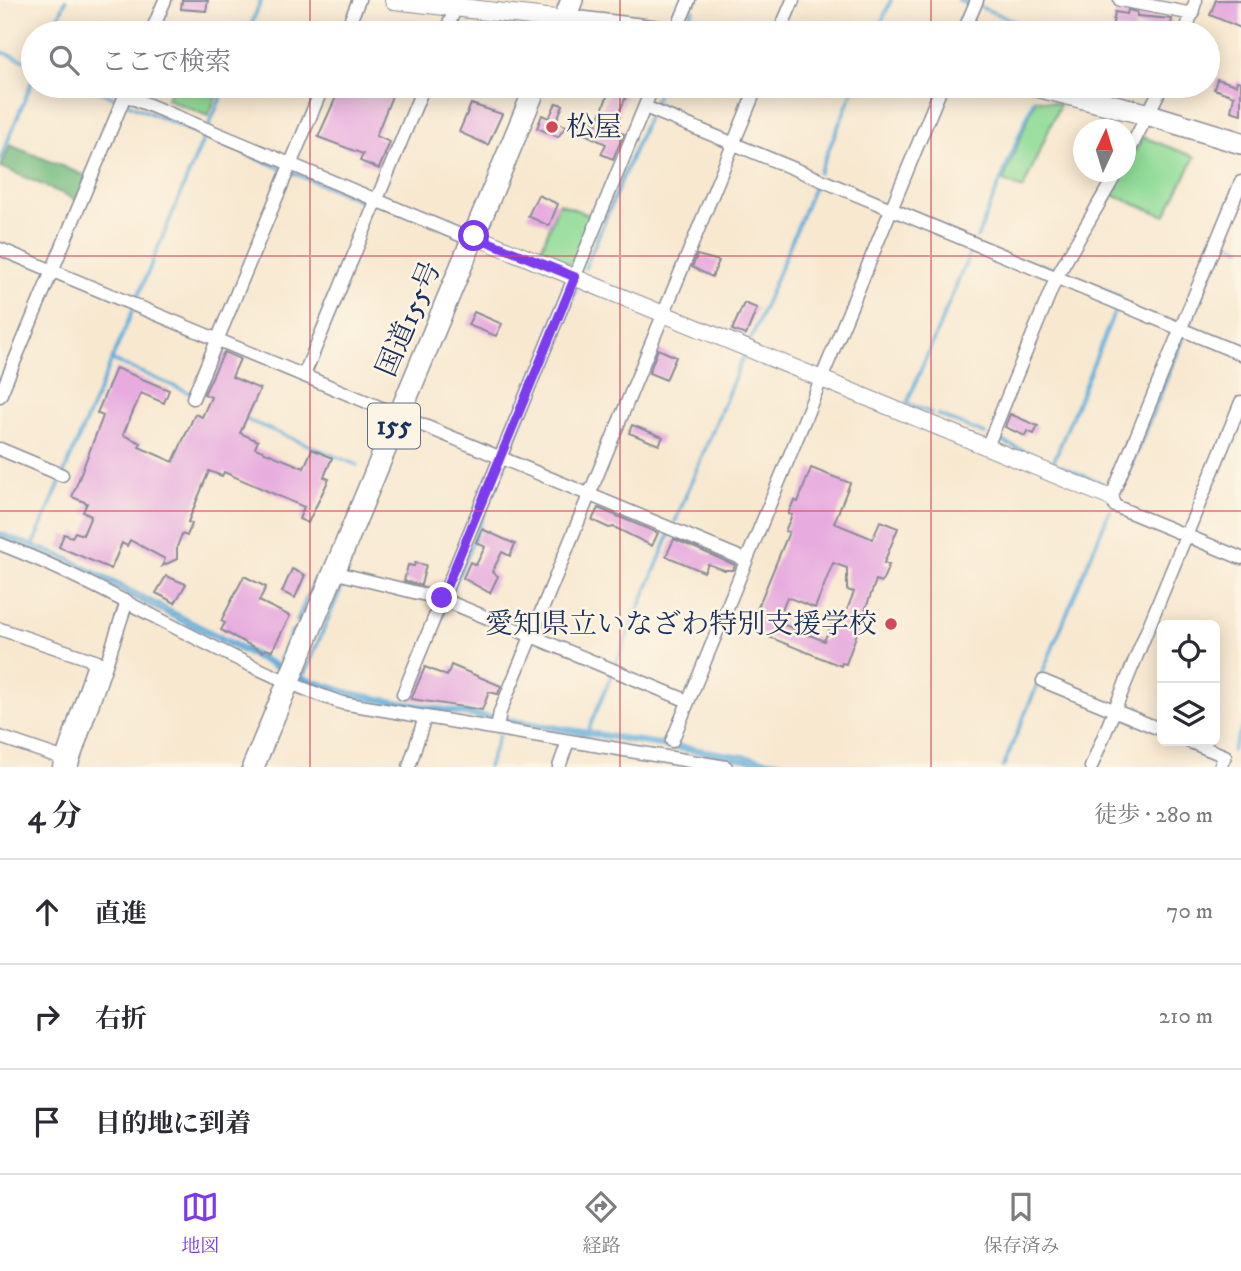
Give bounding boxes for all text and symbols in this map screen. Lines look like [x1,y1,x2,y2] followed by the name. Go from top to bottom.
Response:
[21,21,1220,98] search box
[45,41,83,79] icon: search
[101,46,231,79] text: ここで検索
[566,110,622,145] place label: 松屋
[544,119,560,135] marker: 松屋
[1073,119,1136,182] north arrow
[458,220,489,251] route start
[369,256,449,382] street label: 国道155号
[368,404,420,448] road number: 155
[426,582,457,613] route end
[485,607,877,642] place label: 愛知県立いなざわ特別支援学校
[883,616,899,632] marker: 愛知県立いなざわ特別支援学校
[1157,620,1220,746] map controls
[1157,620,1220,683] button: locate
[1157,683,1220,746] button: layers
[28,798,82,835] text: 4 分
[1094,801,1213,830] text: 徒歩 · 280 m
[28,893,66,931] icon: ahead
[1166,897,1213,926] text: 70 m
[95,898,147,931] text: 直進
[28,998,66,1036] icon: right
[1159,1002,1213,1031] text: 210 m
[95,1003,147,1036] text: 右折
[28,1103,66,1141] icon: arrive
[95,1108,251,1141] text: 目的地に到着
[181,1188,220,1258] tab: 地図
[582,1188,621,1258] tab: 経路
[983,1188,1060,1258] tab: 保存済み

